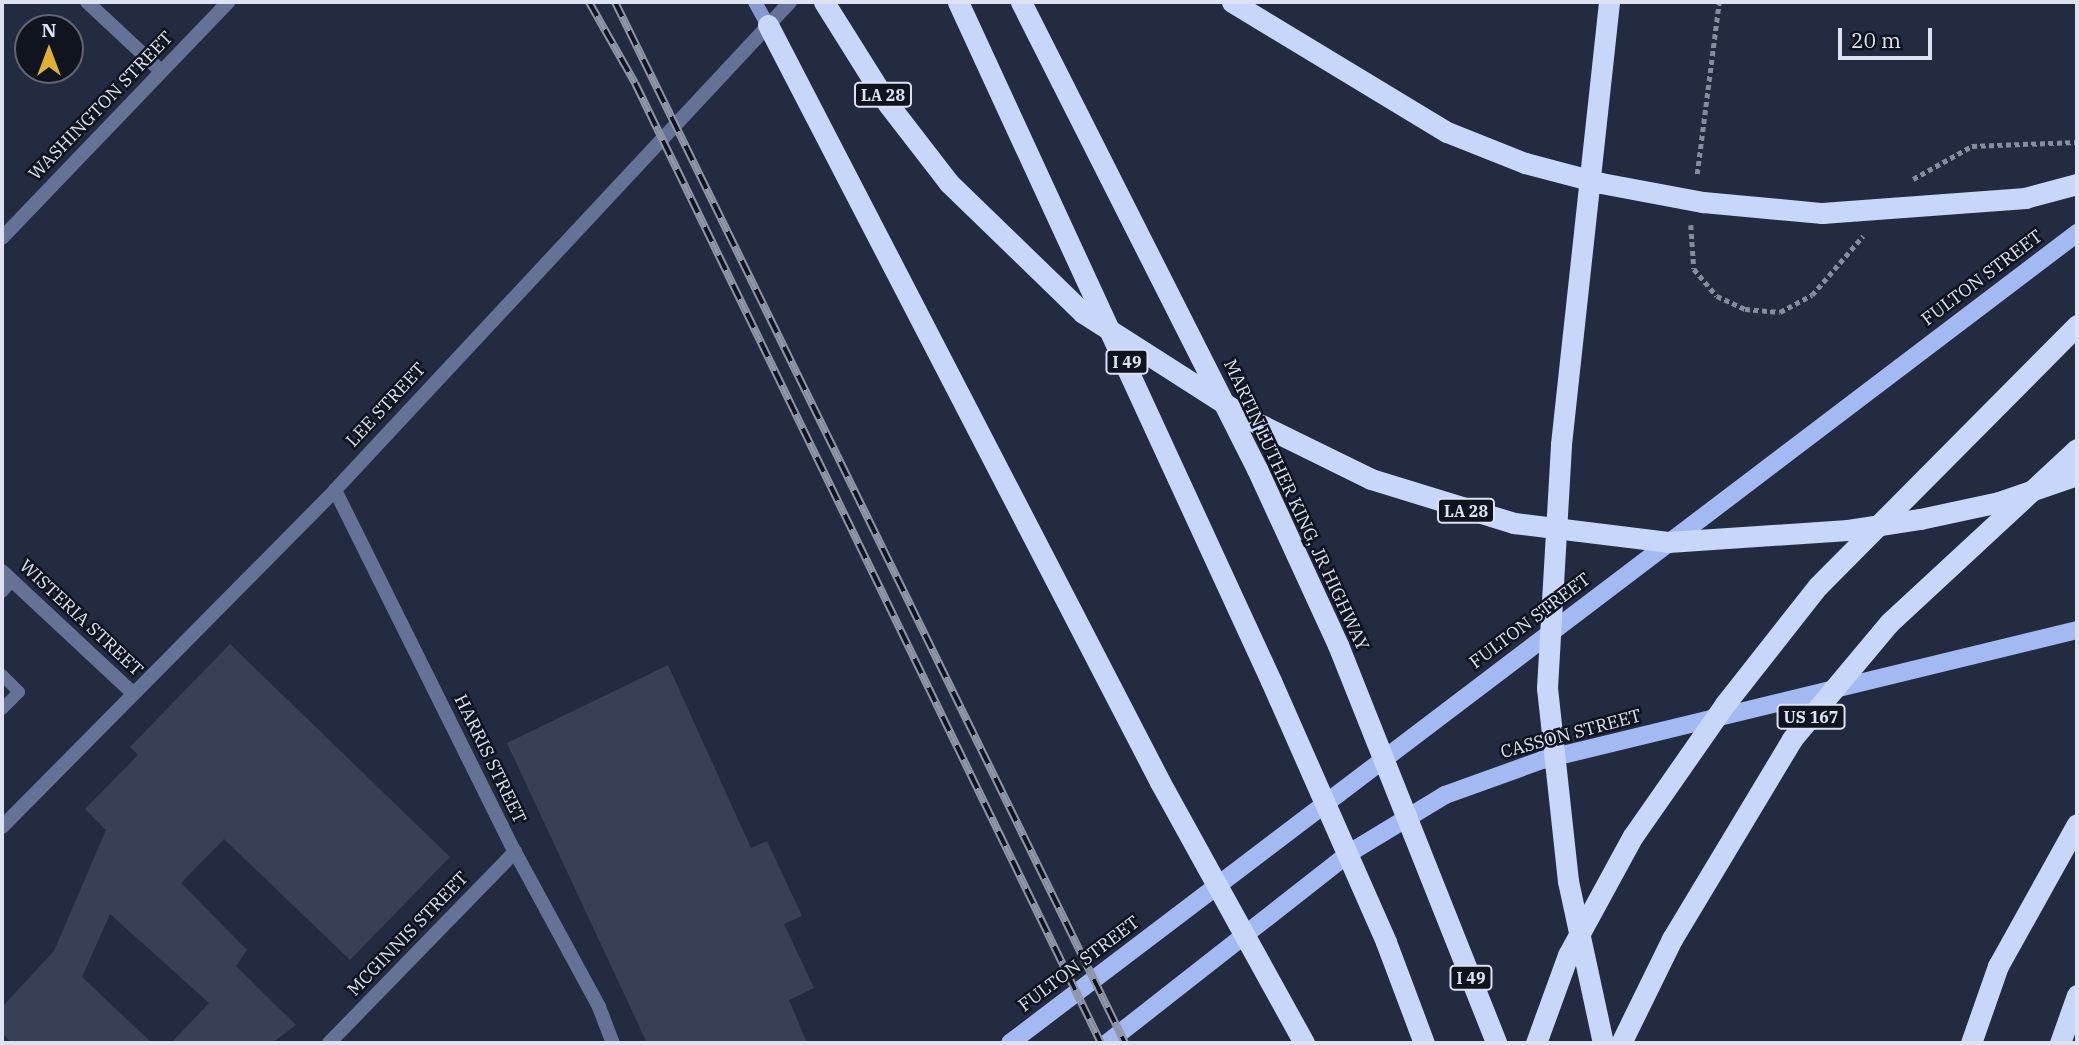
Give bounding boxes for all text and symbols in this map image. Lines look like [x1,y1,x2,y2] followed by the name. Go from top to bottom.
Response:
[14,14,84,84] north arrow
[1841,14,1936,58] scale bar
[1851,26,1901,54] text: 20 m
[24,27,178,185] street label: WASHINGTON STREET
[853,82,913,108] road number: LA 28
[1917,226,2047,330] street label: FULTON STREET
[1104,350,1150,374] road number: I 49
[1219,356,1373,654] street label: MARTIN LUTHER KING, JR HIGHWAY
[342,359,430,451] street label: LEE STREET
[1436,498,1496,524] road number: LA 28
[15,555,147,681] street label: WISTERIA STREET
[1465,569,1595,673] street label: FULTON STREET
[449,691,531,827] street label: HARRIS STREET
[1776,704,1846,730] road number: US 167
[1498,705,1644,763] street label: CASSON STREET
[343,867,473,1001] street label: MCGINNIS STREET
[1014,912,1144,1016] street label: FULTON STREET
[1448,966,1494,990] road number: I 49

